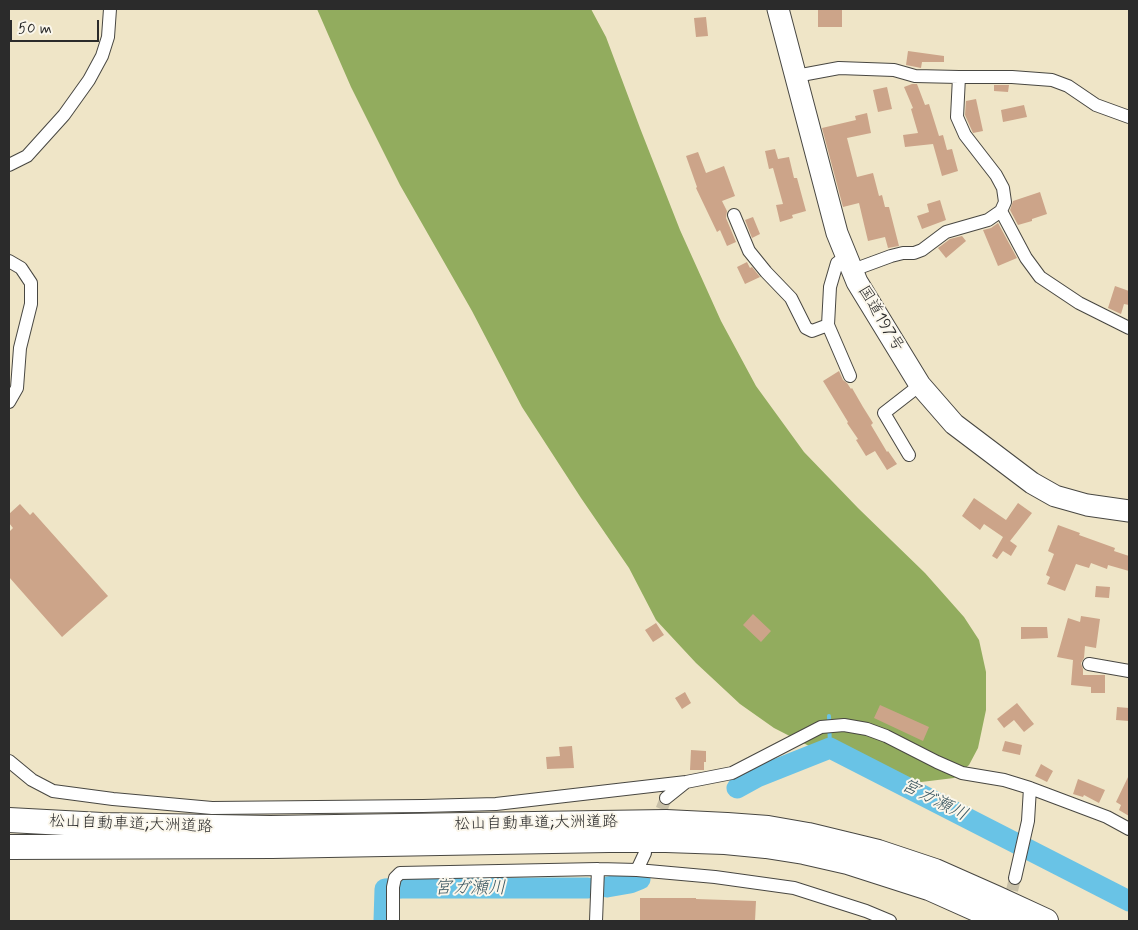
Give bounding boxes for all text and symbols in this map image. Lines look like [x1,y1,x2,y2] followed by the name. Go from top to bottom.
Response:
[12,10,101,42] scale bar
[18,19,52,39] text: 50 m
[853,283,907,355] street label: 国道197号
[897,775,971,827] water label: 宮ガ瀬川
[49,813,213,837] street label: 松山自動車道;大洲道路
[454,813,618,835] street label: 松山自動車道;大洲道路
[434,878,506,900] water label: 宮ガ瀬川

